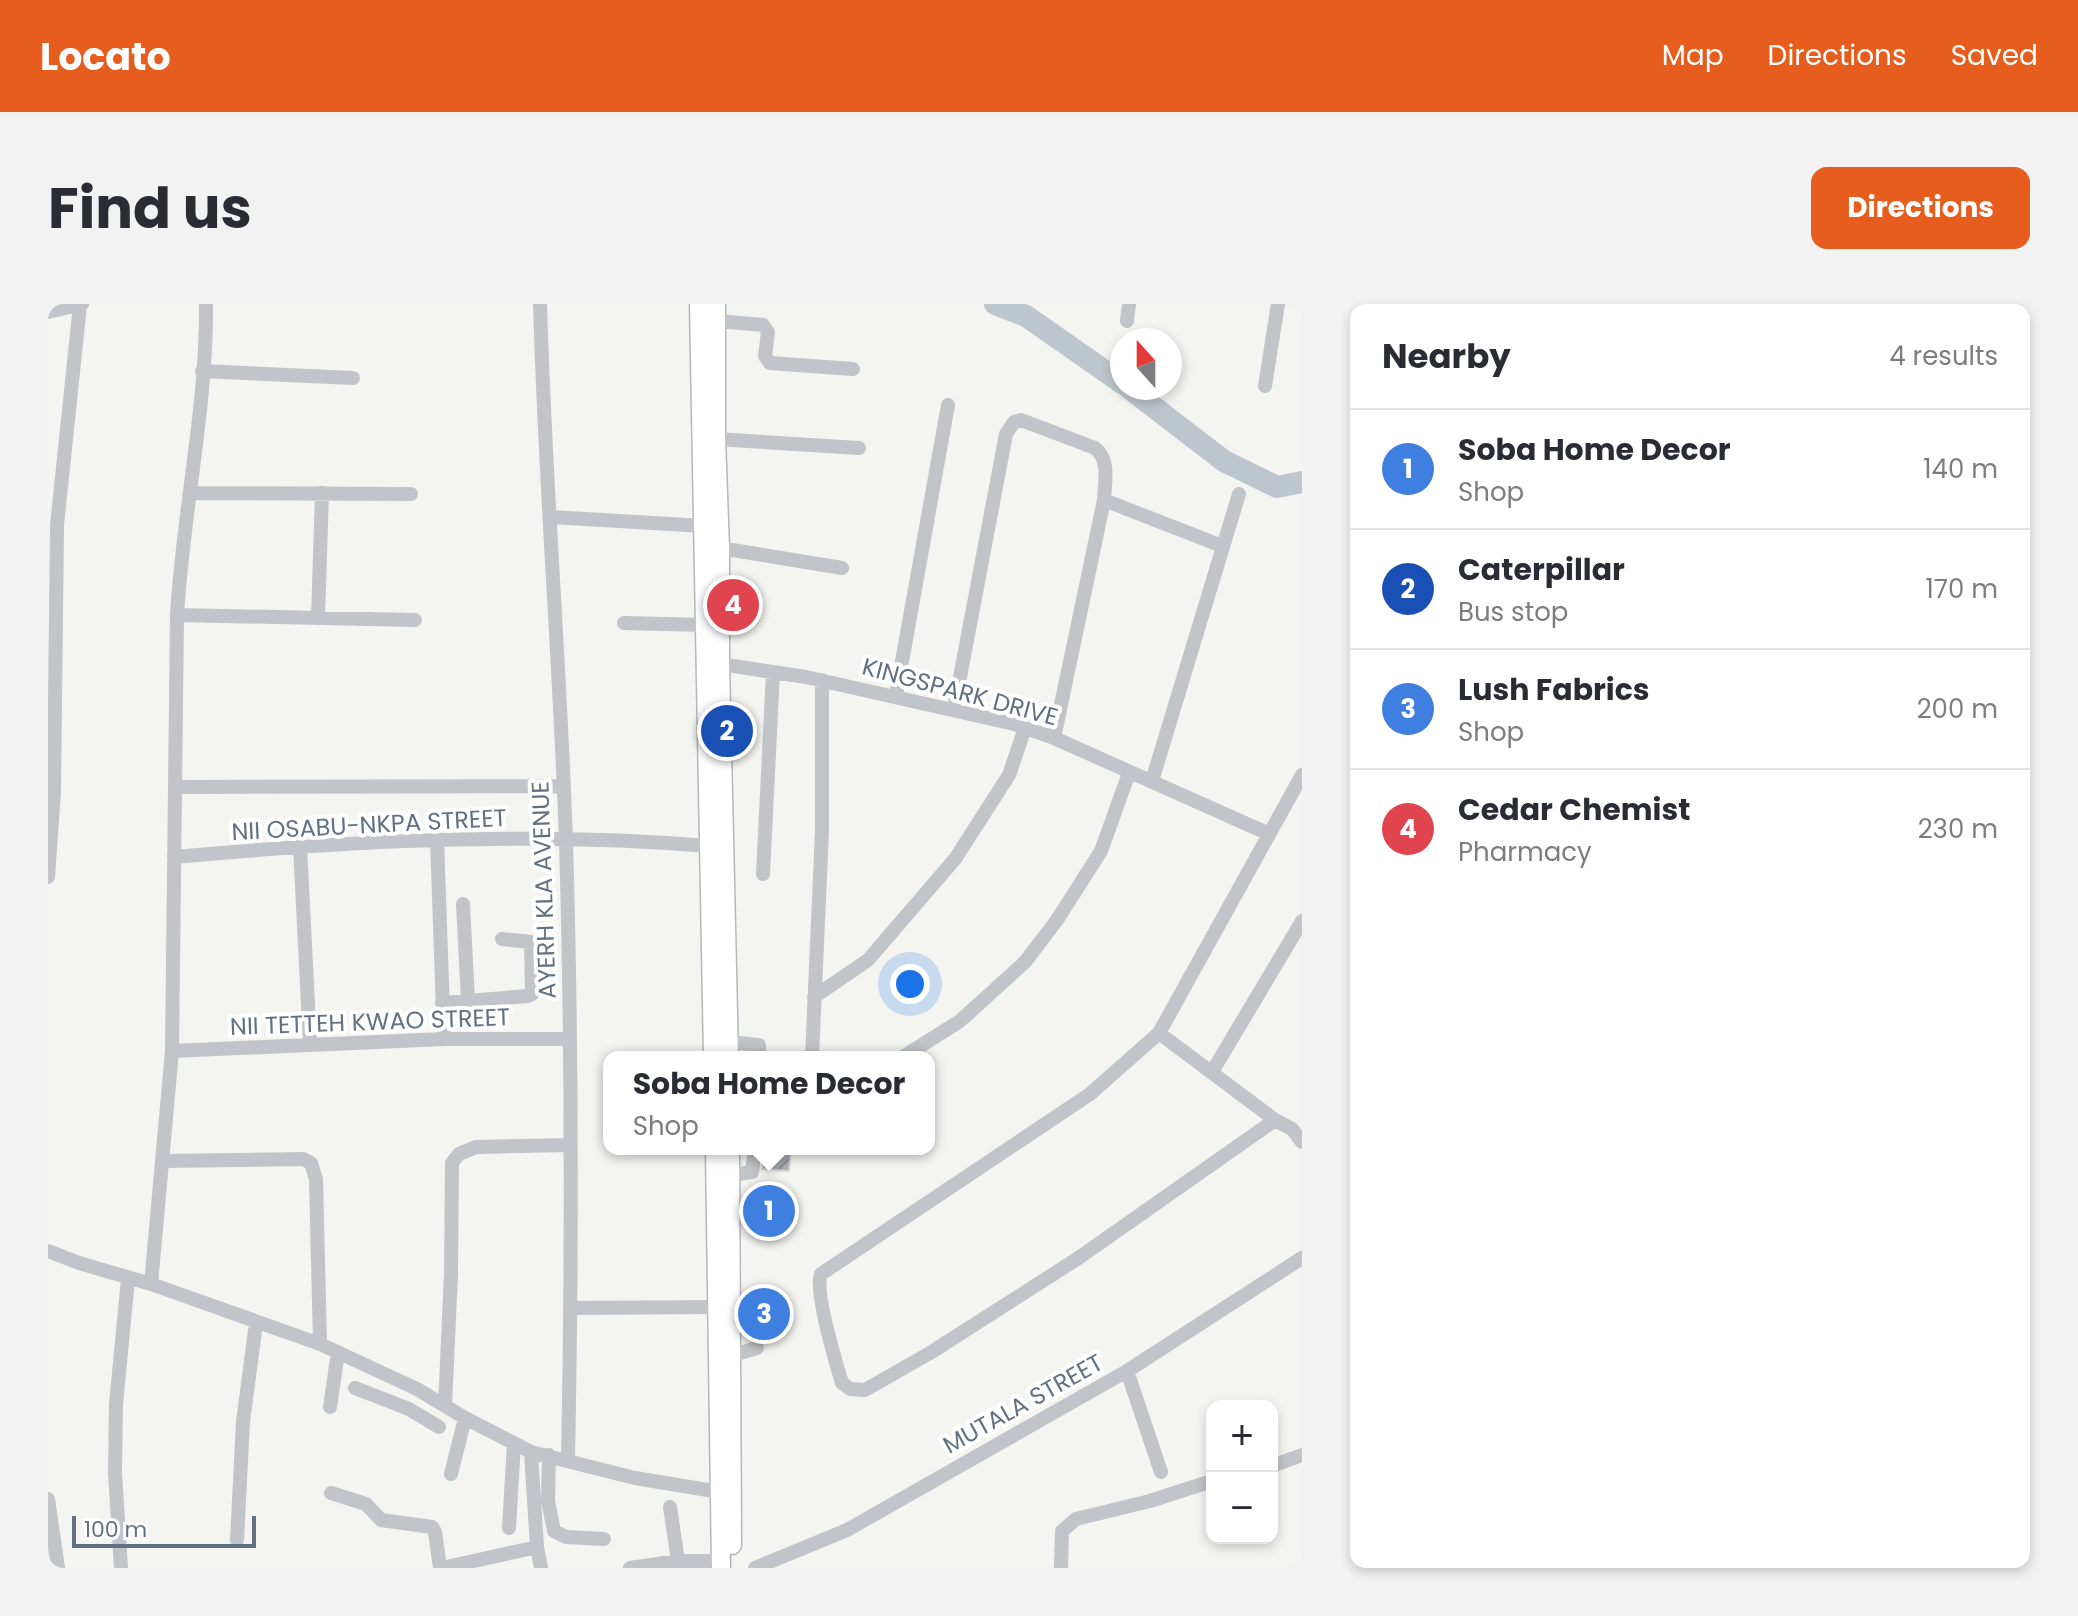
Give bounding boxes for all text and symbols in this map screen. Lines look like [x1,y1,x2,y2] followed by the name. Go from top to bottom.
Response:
[40,30,171,83] text: Locato
[1662,36,1724,75] text: Map
[1768,36,1907,75] text: Directions
[1951,36,2038,75] text: Saved
[1811,167,2030,249] button: Directions
[48,169,252,248] text: Find us
[1110,328,1182,400] north arrow
[1382,332,1511,380] text: Nearby
[1889,338,1998,374] text: 4 results
[1458,428,1731,471] text: Soba Home Decor
[1403,451,1413,487] text: 1
[1923,451,1998,487] text: 140 m
[1458,474,1524,510] text: Shop
[1458,548,1625,591] text: Caterpillar
[1401,571,1415,607] text: 2
[1925,571,1998,607] text: 170 m
[707,575,759,635] pin: 4
[1458,594,1568,630] text: Bus stop
[859,650,1062,734] street label: KINGSPARK DRIVE
[1458,668,1650,711] text: Lush Fabrics
[1400,691,1416,727] text: 3
[1917,691,1998,727] text: 200 m
[701,701,753,761] pin: 2
[1458,714,1524,750] text: Shop
[523,781,564,999] street label: AYERH KLA AVENUE
[1458,788,1690,831] text: Cedar Chemist
[231,801,507,848] street label: NII OSABU-NKPA STREET
[1399,811,1417,847] text: 4
[1918,811,1998,847] text: 230 m
[1458,834,1592,870] text: Pharmacy
[890,964,930,1004] your location
[229,1000,511,1043] street label: NII TETTEH KWAO STREET
[603,1051,935,1155] popup
[633,1062,905,1105] text: Soba Home Decor
[633,1108,699,1144] text: Shop
[743,1181,795,1241] pin: 1
[738,1284,790,1344] pin: 3
[937,1346,1109,1461] street label: MUTALA STREET
[1206,1400,1278,1544] map controls
[1206,1400,1278,1472] button: +
[1206,1472,1278,1544] button: −
[72,1512,256,1548] scale bar
[84,1514,147,1545] text: 100 m

